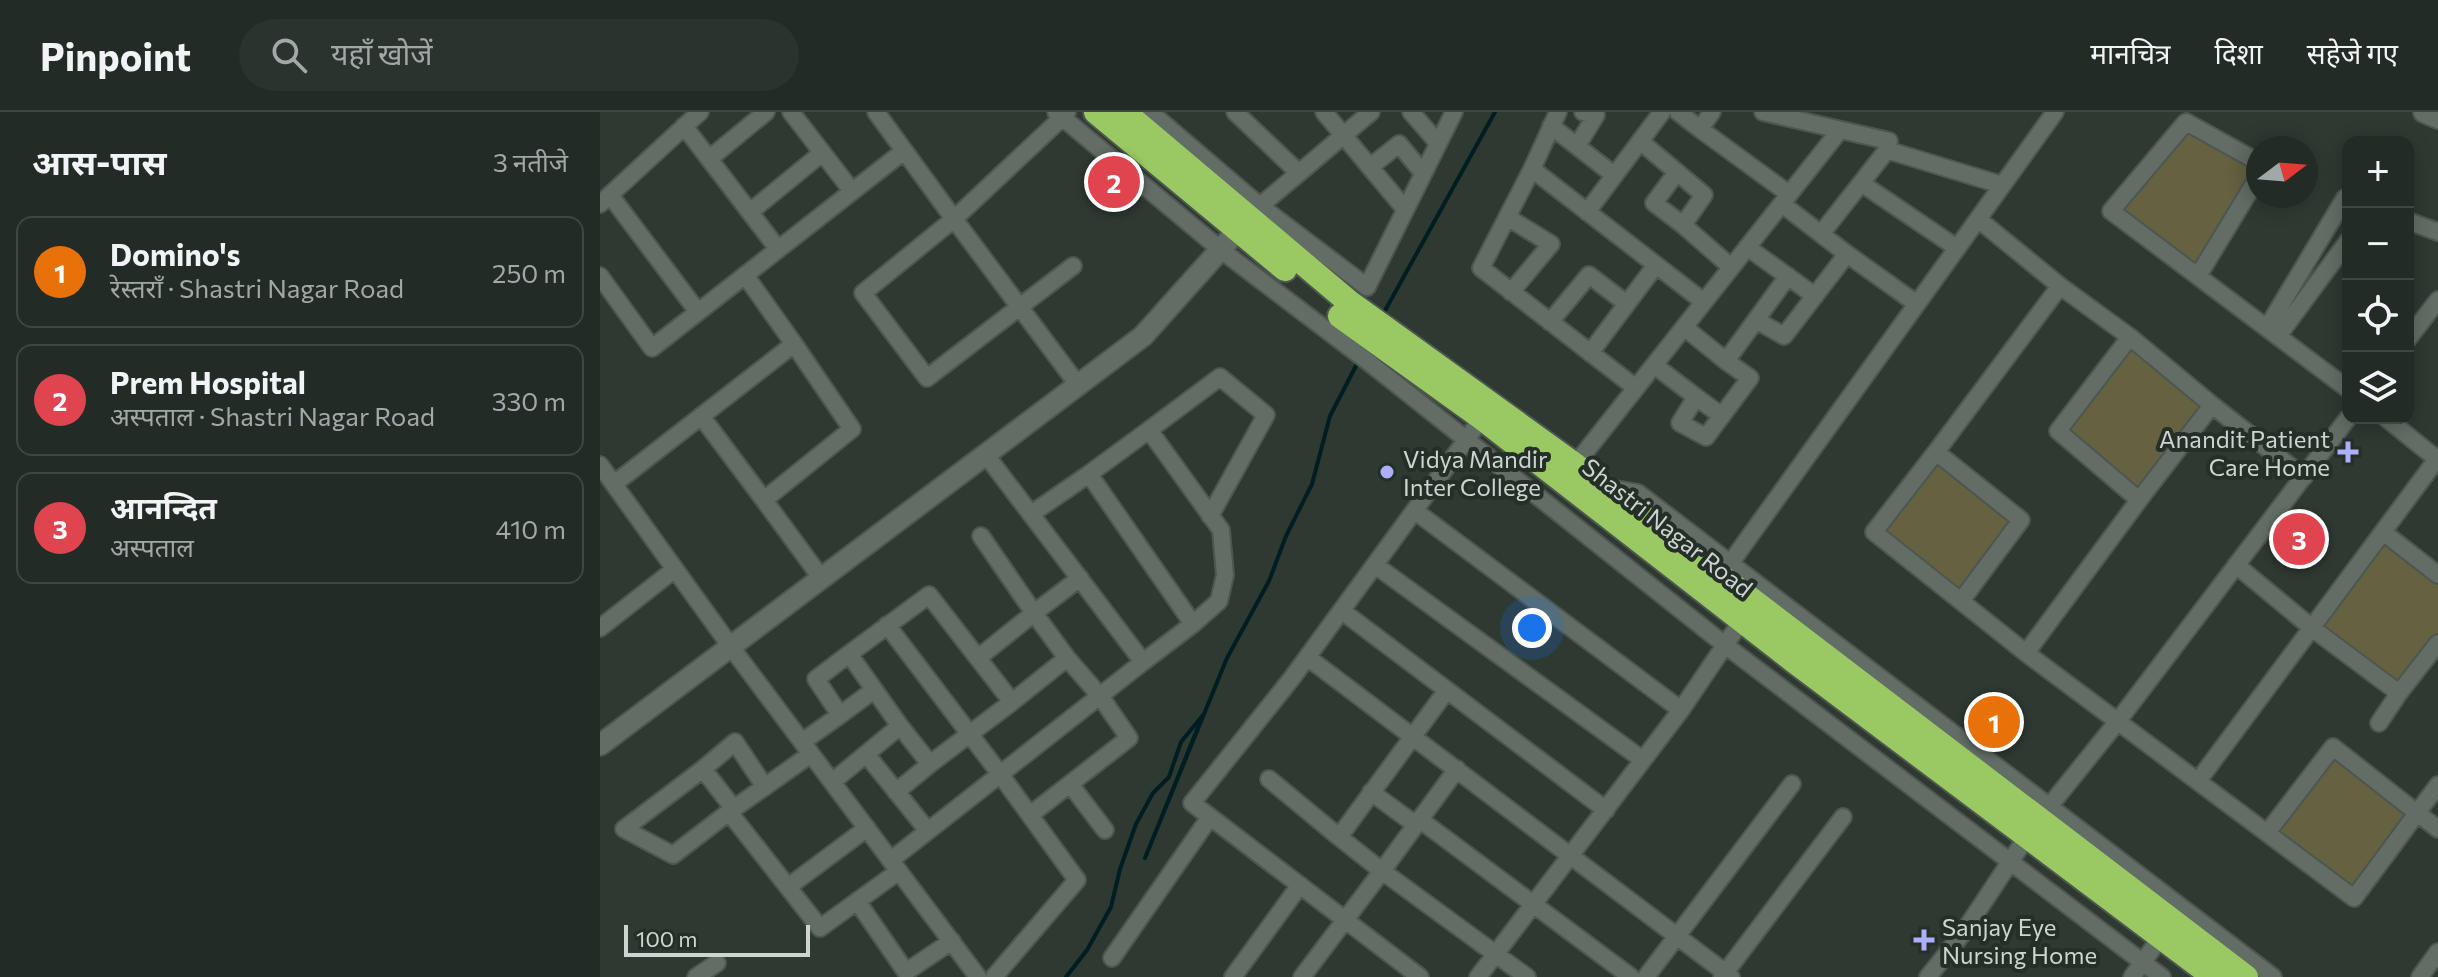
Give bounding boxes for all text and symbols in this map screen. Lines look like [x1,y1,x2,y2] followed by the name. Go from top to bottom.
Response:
[239,19,799,91] search box
[40,32,191,79] text: Pinpoint
[267,33,311,77] icon: search
[331,34,432,71] text: यहाँ खोजें
[2090,36,2170,70] text: मानचित्र
[2214,36,2263,70] text: दिशा
[2307,36,2398,70] text: सहेजे गए
[2246,136,2318,208] north arrow
[2342,136,2414,424] map controls
[2342,136,2414,208] button: +
[32,140,167,182] text: आस-पास
[493,146,568,177] text: 3 नतीजे
[1088,152,1140,212] pin: 2
[2342,208,2414,280] button: −
[110,235,241,272] text: Domino's
[54,257,66,288] text: 1
[492,257,566,288] text: 250 m
[110,272,404,303] text: रेस्तराँ · Shastri Nagar Road
[2342,280,2414,352] button: locate
[2342,352,2414,424] button: layers
[110,363,306,400] text: Prem Hospital
[53,385,67,416] text: 2
[492,385,566,416] text: 330 m
[110,400,435,431] text: अस्पताल · Shastri Nagar Road
[2159,424,2330,481] place label: Anandit Patient Care Home
[2337,441,2359,463] marker: Anandit Patient Care Home
[1403,444,1548,501] place label: Vidya Mandir Inter College
[1577,452,1759,602] street label: Shastri Nagar Road
[1378,463,1396,481] marker: Vidya Mandir Inter College
[110,488,217,525] text: आनन्दित
[2273,509,2325,569] pin: 3
[52,513,68,544] text: 3
[495,513,566,544] text: 410 m
[110,531,194,562] text: अस्पताल
[1512,608,1552,648] your location
[1968,692,2020,752] pin: 1
[1942,912,2097,969] place label: Sanjay Eye Nursing Home
[624,921,810,957] scale bar
[636,925,698,952] text: 100 m
[1913,929,1935,951] marker: Sanjay Eye Nursing Home

